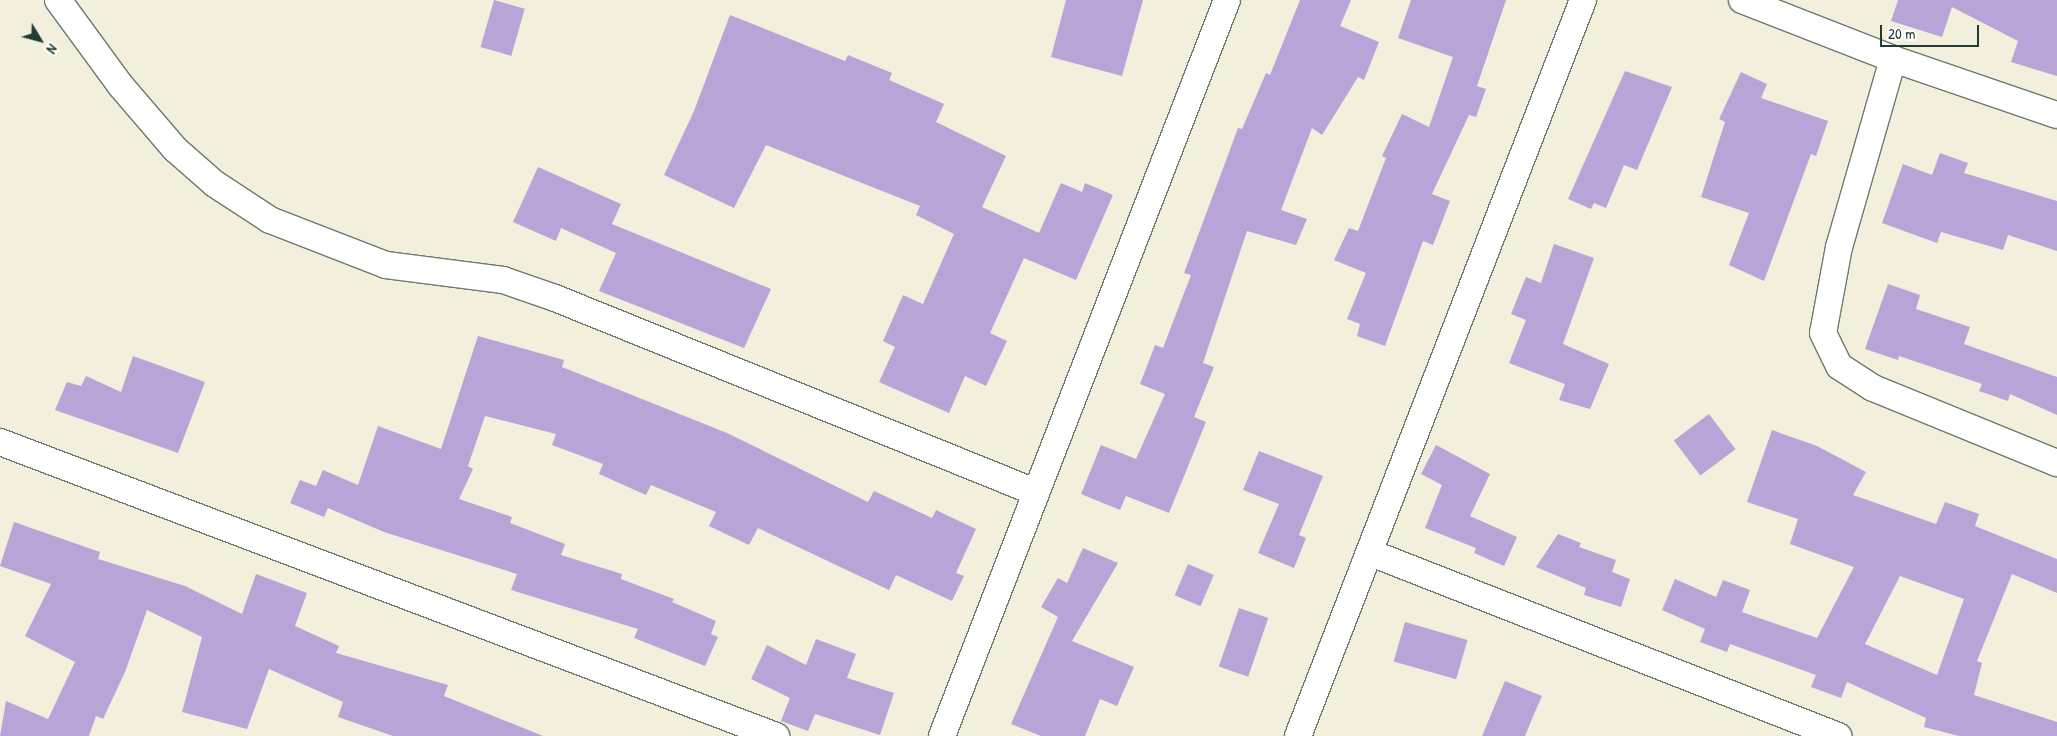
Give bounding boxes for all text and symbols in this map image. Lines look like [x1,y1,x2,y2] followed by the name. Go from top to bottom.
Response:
[15,15,65,65] north arrow
[1882,15,1981,47] scale bar
[1888,23,1915,44] text: 20 m
[43,41,62,58] text: N

